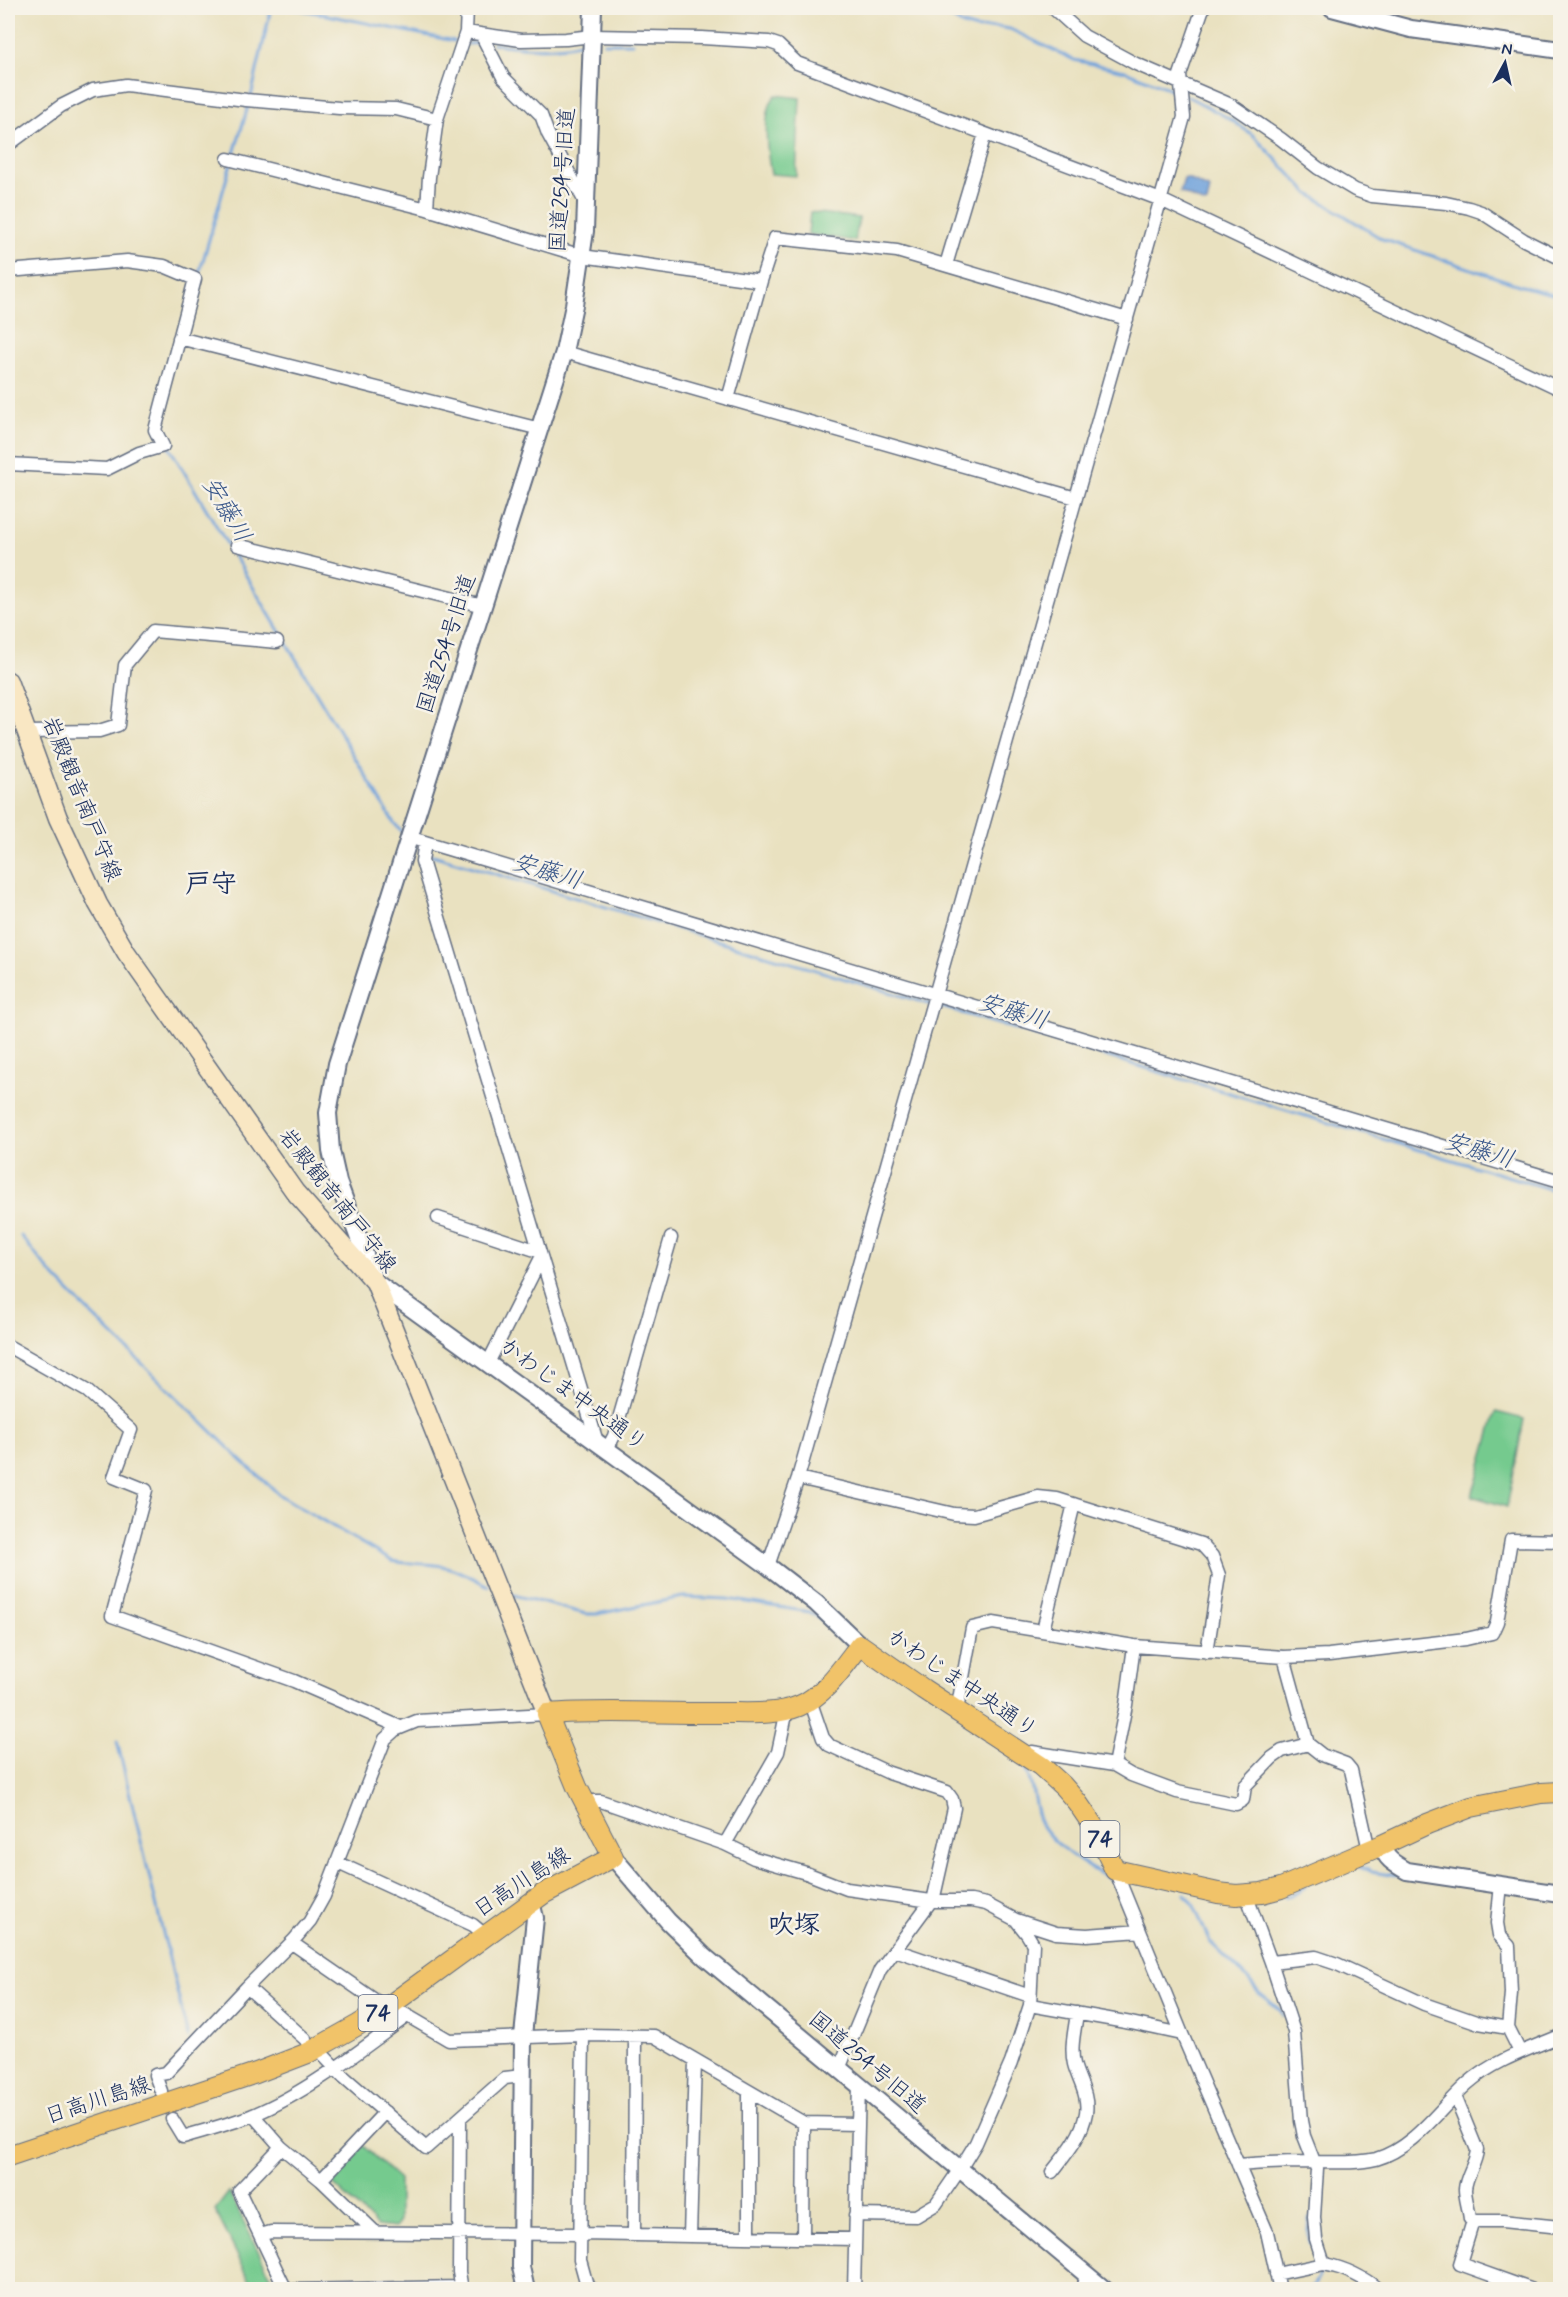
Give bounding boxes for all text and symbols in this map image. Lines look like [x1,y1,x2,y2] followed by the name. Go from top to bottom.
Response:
[1475,33,1535,93] north arrow
[1500,38,1514,61] text: N
[544,106,582,254] street label: 国道254号旧道
[194,471,258,549] water label: 安藤川
[411,570,483,718] street label: 国道254号旧道
[35,712,127,886] street label: 岩殿観音南戸守線
[508,847,586,897] water label: 安藤川
[185,868,237,902] district label: 戸守
[974,987,1052,1037] water label: 安藤川
[272,1123,402,1279] street label: 岩殿観音南戸守線
[1440,1126,1518,1176] water label: 安藤川
[494,1332,652,1458] street label: かわじま中央通り
[881,1623,1043,1745] street label: かわじま中央通り
[1080,1821,1120,1857] road number: 74
[468,1841,576,1925] street label: 日高川島線
[768,1909,820,1943] district label: 吹塚
[358,1995,398,2031] road number: 74
[802,2006,932,2120] street label: 国道254号旧道
[41,2071,155,2131] street label: 日高川島線

